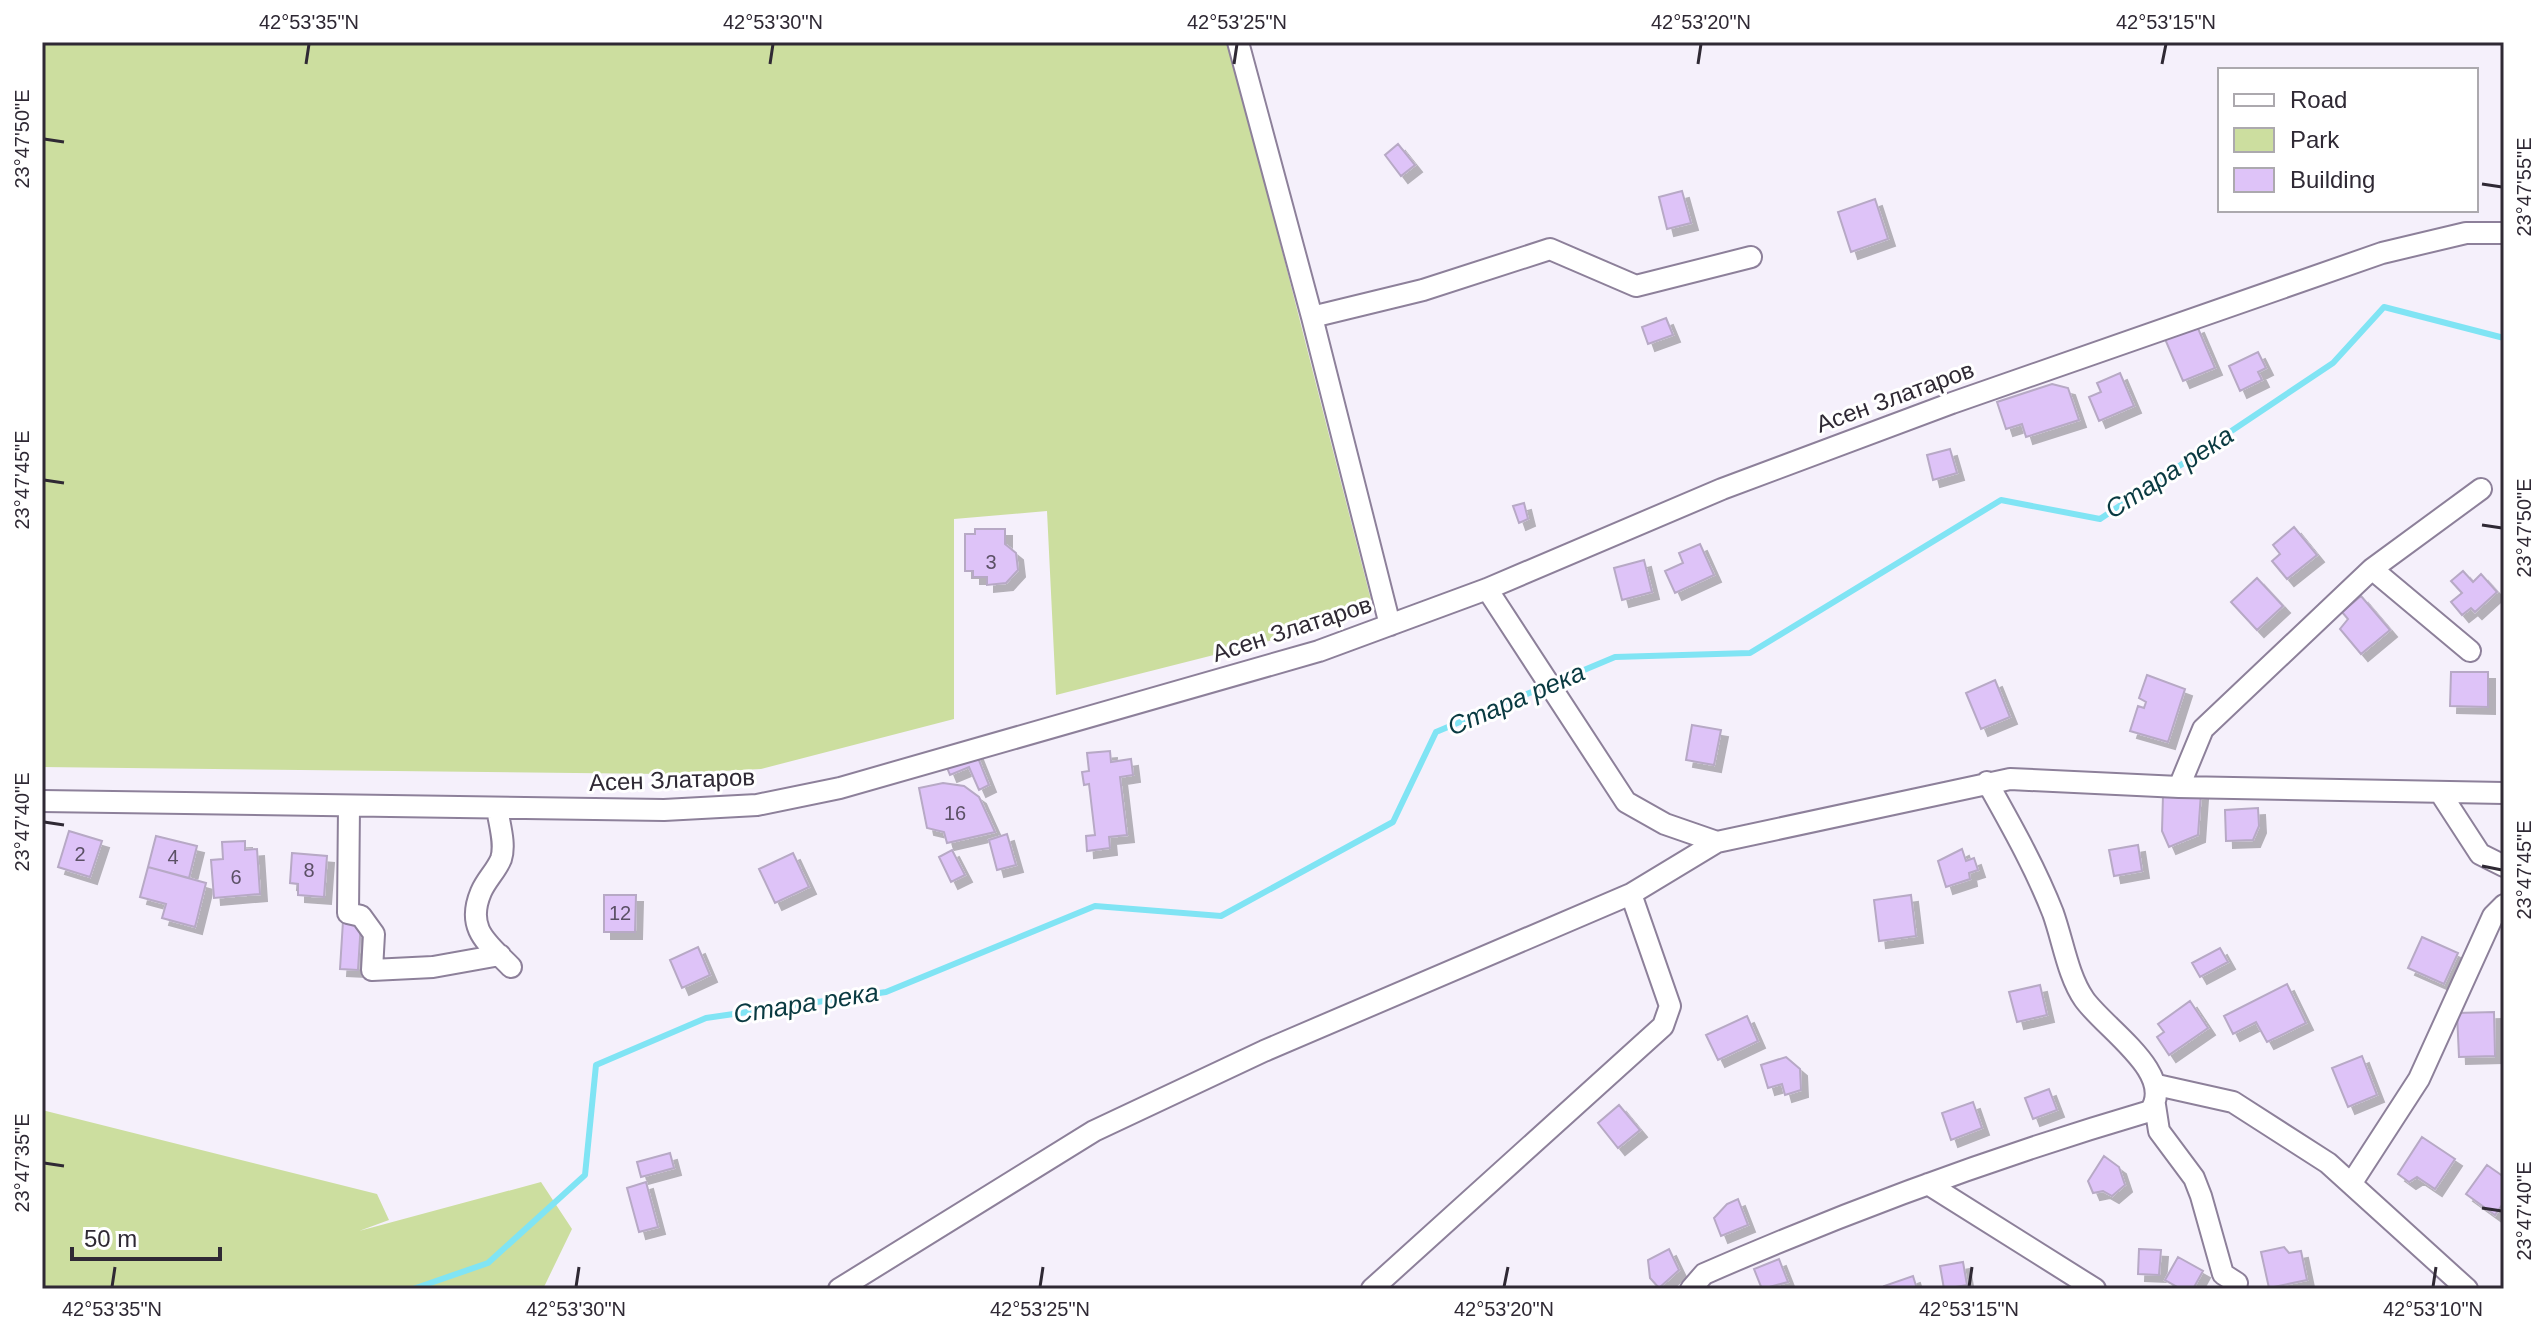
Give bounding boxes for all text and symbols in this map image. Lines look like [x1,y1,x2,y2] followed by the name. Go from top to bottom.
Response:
[259,11,359,33] text: 42°53'35"N
[723,11,823,33] text: 42°53'30"N
[1187,11,1287,33] text: 42°53'25"N
[1651,11,1751,33] text: 42°53'20"N
[2116,11,2216,33] text: 42°53'15"N
[2218,68,2478,212] legend
[2290,86,2347,113] text: Road
[11,90,33,189] text: 23°47'50"E
[2290,126,2340,153] text: Park
[2513,138,2535,237] text: 23°47'55"E
[2290,166,2375,193] text: Building
[1812,355,1977,438] street label: Асен Златаров
[2099,420,2239,524] water label: Стара река
[11,431,33,530] text: 23°47'45"E
[2513,479,2535,578] text: 23°47'50"E
[985,551,997,573] house number: 3
[1209,590,1375,667] street label: Асен Златаров
[1443,657,1589,741] water label: Стара река
[588,763,755,796] street label: Асен Златаров
[11,773,33,872] text: 23°47'40"E
[944,802,966,824] house number: 16
[2513,821,2535,920] text: 23°47'45"E
[74,843,86,865] house number: 2
[167,846,179,868] house number: 4
[303,859,315,881] house number: 8
[230,866,242,888] house number: 6
[609,902,631,924] house number: 12
[731,977,881,1029] water label: Стара река
[11,1114,33,1213] text: 23°47'35"E
[2513,1162,2535,1261] text: 23°47'40"E
[72,1211,220,1261] scale bar
[84,1225,137,1252] text: 50 m
[62,1298,162,1320] text: 42°53'35"N
[526,1298,626,1320] text: 42°53'30"N
[990,1298,1090,1320] text: 42°53'25"N
[1454,1298,1554,1320] text: 42°53'20"N
[1919,1298,2019,1320] text: 42°53'15"N
[2383,1298,2483,1320] text: 42°53'10"N

